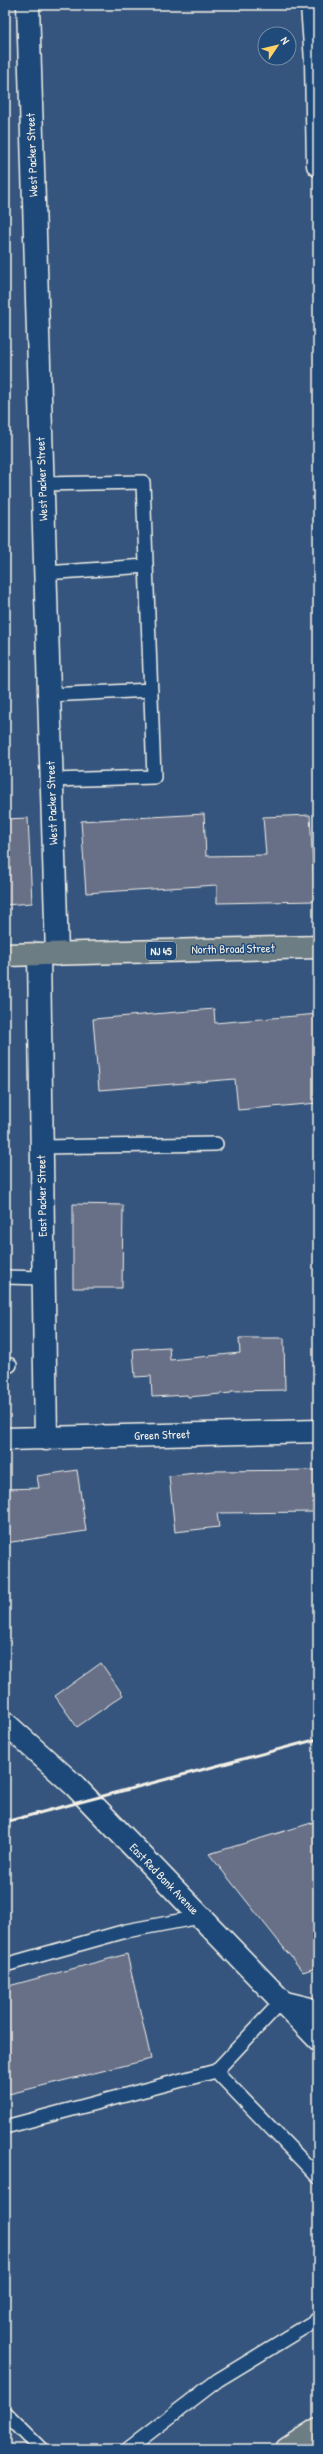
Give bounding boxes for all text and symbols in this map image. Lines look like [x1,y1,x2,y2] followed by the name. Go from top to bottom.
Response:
[257,26,297,66] north arrow
[278,34,293,47] text: N
[22,112,41,197] street label: West Packer Street
[32,436,51,521] street label: West Packer Street
[42,760,61,845] street label: West Packer Street
[191,939,276,958] street label: North Broad Street
[146,942,176,960] road number: NJ 45
[32,1154,51,1237] street label: East Packer Street
[134,1425,191,1444] street label: Green Street
[126,1839,203,1918] street label: East Red Bank Avenue

